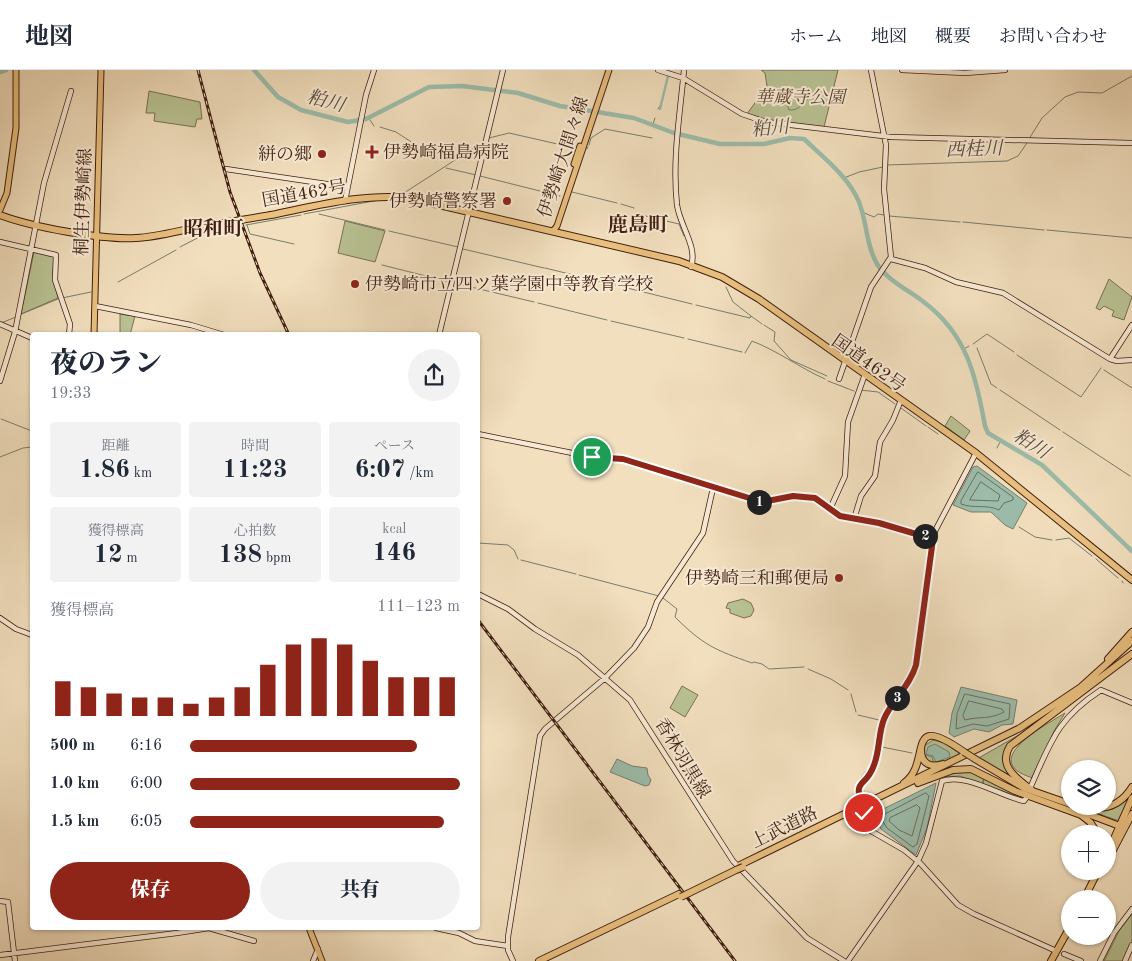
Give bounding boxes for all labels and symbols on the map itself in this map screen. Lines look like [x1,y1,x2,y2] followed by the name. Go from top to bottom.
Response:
[305,86,349,117] water label: 粕川
[755,87,848,107] park label: 華蔵寺公園
[534,94,592,220] street label: 伊勢崎大間々線
[750,116,792,141] water label: 粕川
[945,138,1005,161] water label: 西桂川
[383,142,509,162] place label: 伊勢崎福島病院
[258,144,312,164] place label: 絣の郷
[365,145,379,159] marker: 伊勢崎福島病院
[71,148,95,256] street label: 桐生伊勢崎線
[316,148,328,160] marker: 絣の郷
[260,176,348,210] street label: 国道462号
[389,191,497,211] place label: 伊勢崎警察署
[501,195,513,207] marker: 伊勢崎警察署
[608,213,669,236] district label: 鹿島町
[183,218,244,240] district label: 昭和町
[365,274,653,294] place label: 伊勢崎市立四ツ葉学園中等教育学校
[349,278,361,290] marker: 伊勢崎市立四ツ葉学園中等教育学校
[828,330,910,396] street label: 国道462号
[1010,425,1055,464] water label: 粕川
[571,436,613,478] pin
[746,490,772,514] pin: 1
[912,524,938,548] pin: 2
[685,568,829,588] place label: 伊勢崎三和郵便局
[833,572,845,584] marker: 伊勢崎三和郵便局
[884,686,910,710] pin: 3
[651,714,715,802] street label: 香林羽黒線
[843,792,885,834] pin
[747,802,821,852] street label: 上武道路

